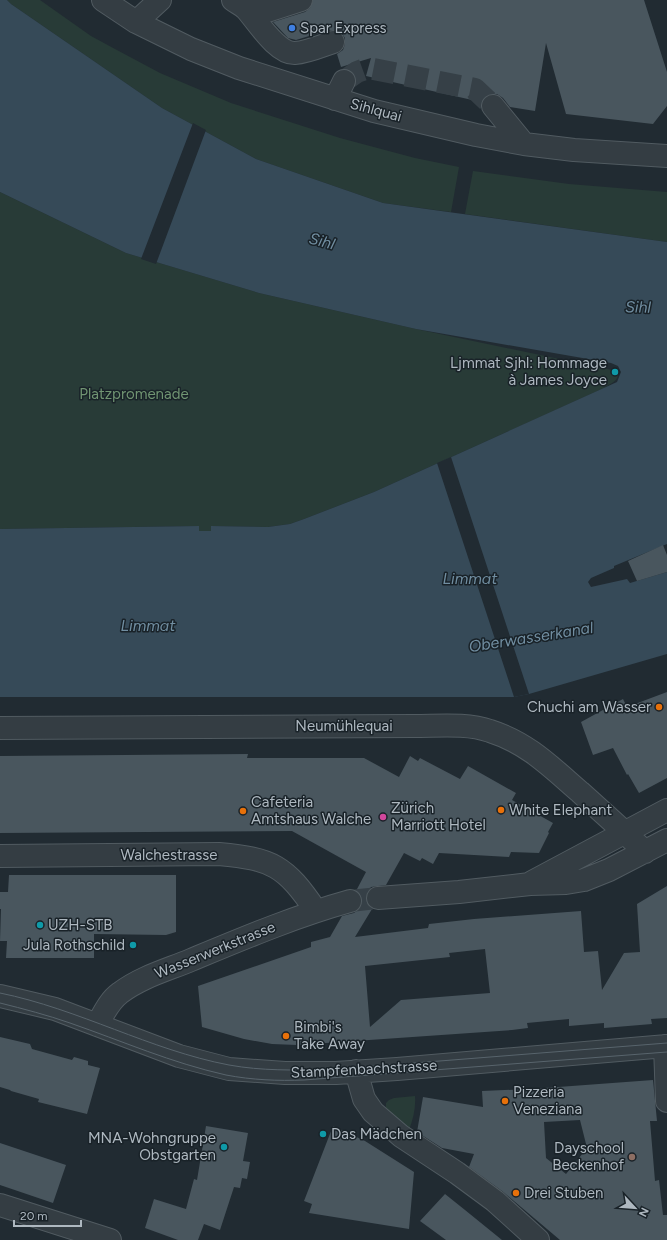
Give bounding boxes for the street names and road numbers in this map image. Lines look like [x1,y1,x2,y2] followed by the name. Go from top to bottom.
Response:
[348,95,404,125] street label: Sihlquai
[295,717,393,735] street label: Neumühlequai
[121,846,217,864] street label: Walchestrasse
[152,918,278,982] street label: Wasserwerkstrasse
[290,1056,438,1082] street label: Stampfenbachstrasse

